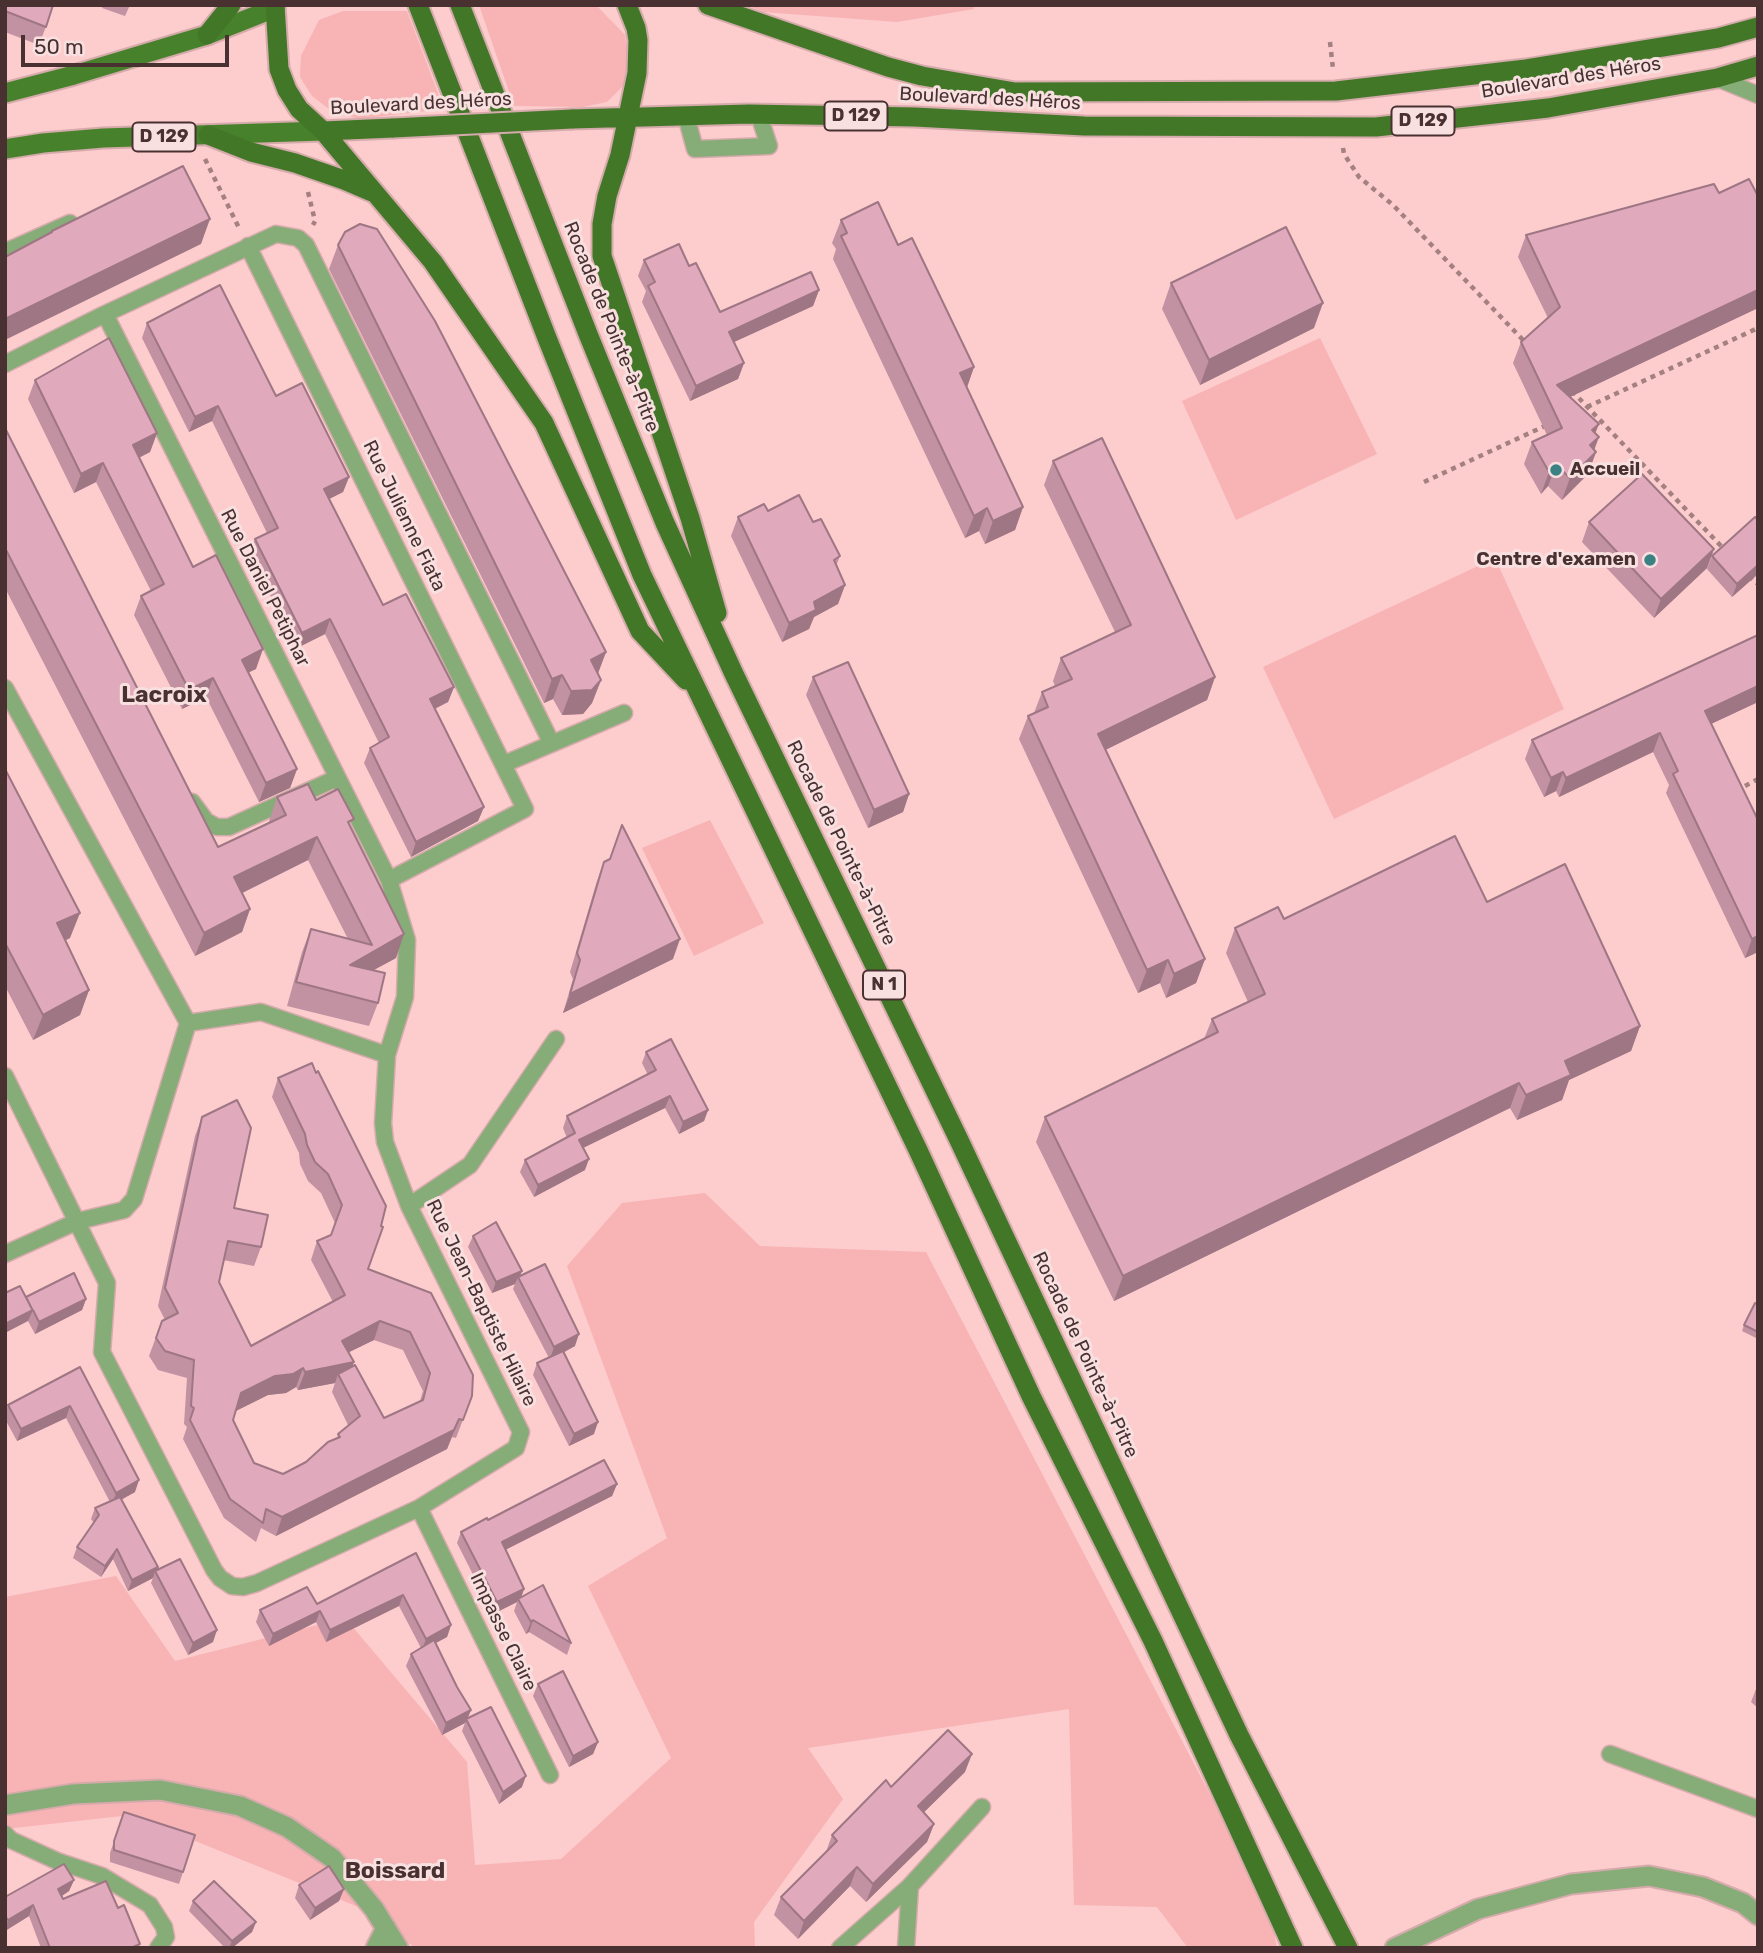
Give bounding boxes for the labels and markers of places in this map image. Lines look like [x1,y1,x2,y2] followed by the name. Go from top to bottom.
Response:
[1570,459,1640,481] place label: Accueil
[1548,462,1564,478] marker: Accueil
[1476,549,1636,571] place label: Centre d'examen
[1642,552,1658,568] marker: Centre d'examen

